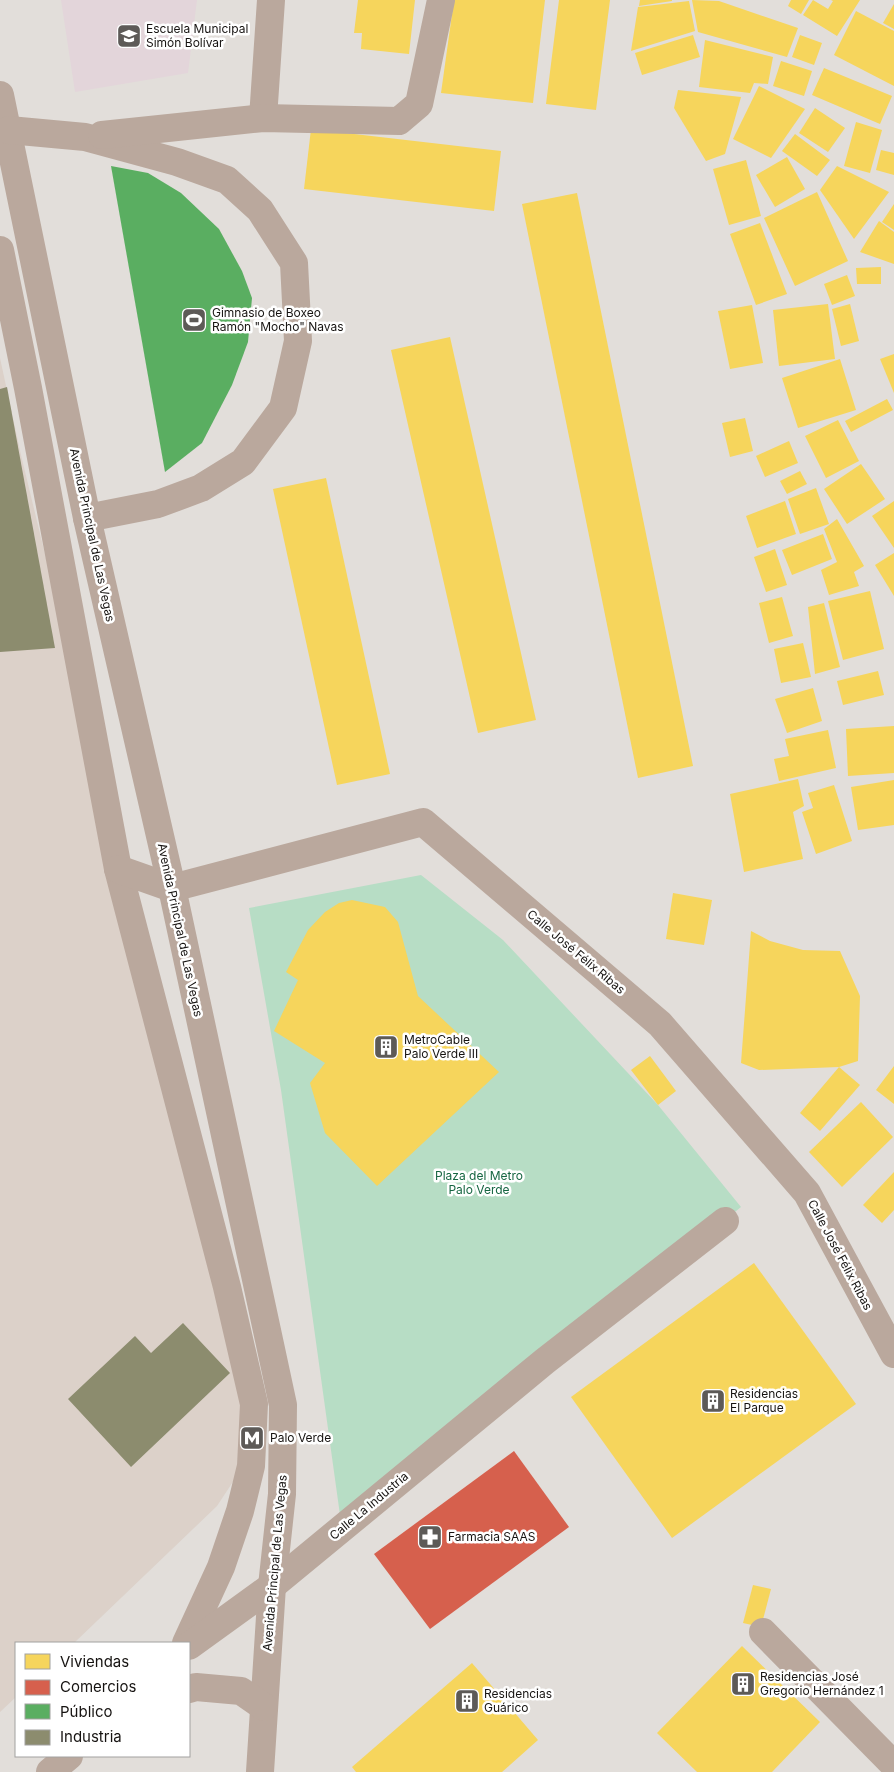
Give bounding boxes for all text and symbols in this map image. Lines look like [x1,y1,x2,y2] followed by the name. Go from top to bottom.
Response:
[146,21,248,50] place label: Escuela Municipal Simón Bolívar
[116,23,142,49] school or university icon: Escuela Municipal Simón Bolívar
[212,305,344,334] place label: Gimnasio de Boxeo Ramón "Mocho" Navas
[181,307,207,333] sports icon: Gimnasio de Boxeo Ramón "Mocho" Navas
[67,447,118,623] street label: Avenida Principal de Las Vegas
[155,842,206,1018] street label: Avenida Principal de Las Vegas
[524,906,628,997] street label: Calle José Félix Ribas
[404,1032,478,1061] place label: MetroCable Palo Verde III
[373,1034,399,1060] building icon: MetroCable Palo Verde III
[435,1168,523,1197] park label: Plaza del Metro Palo Verde
[805,1197,876,1313] street label: Calle José Félix Ribas
[730,1386,798,1415] place label: Residencias El Parque
[700,1388,726,1414] building icon: Residencias El Parque
[239,1425,265,1451] metro station icon: Palo Verde
[270,1430,331,1445] place label: Palo Verde
[326,1468,411,1543] street label: Calle La Industria
[259,1474,290,1652] street label: Avenida Principal de Las Vegas
[417,1524,443,1550] pharmacy icon: Farmacia SAAS
[448,1529,536,1544] place label: Farmacia SAAS
[15,1642,190,1757] legend
[60,1652,129,1671] text: Viviendas
[760,1669,884,1698] place label: Residencias José Gregorio Hernández 1
[730,1671,756,1697] building icon: Residencias José Gregorio Hernández 1
[60,1677,136,1696] text: Comercios
[484,1686,552,1715] place label: Residencias Guárico
[454,1688,480,1714] building icon: Residencias Guárico
[60,1702,112,1721] text: Público
[60,1727,122,1746] text: Industria

